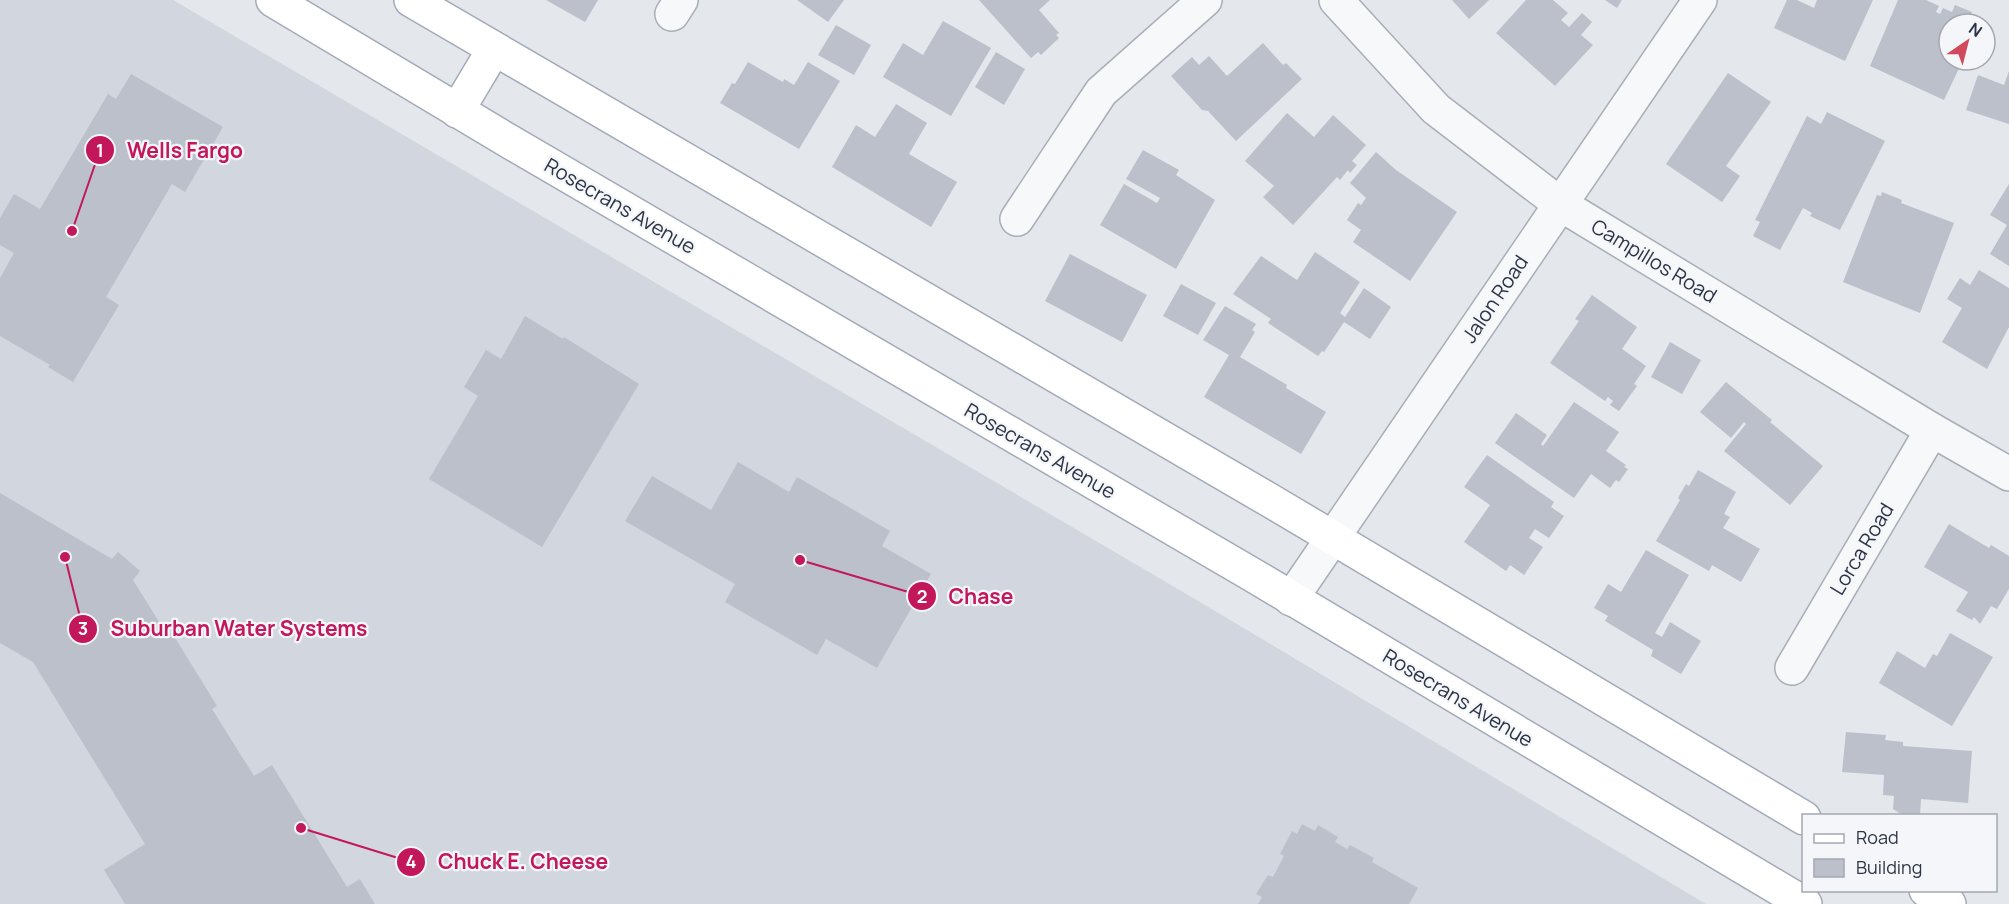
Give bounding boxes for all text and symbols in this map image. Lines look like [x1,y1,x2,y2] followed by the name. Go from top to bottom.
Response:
[1937,12,1997,72] north arrow
[1965,17,1987,42] text: N
[85,131,255,170] callout: Wells Fargo
[127,136,243,164] text: Wells Fargo
[96,138,104,162] text: 1
[540,151,701,260] street label: Rosecrans Avenue
[1586,212,1722,309] street label: Campillos Road
[1455,250,1534,348] street label: Jalon Road
[960,396,1121,505] street label: Rosecrans Avenue
[1824,498,1900,600] street label: Lorca Road
[907,577,1025,616] callout: Chase
[949,582,1013,610] text: Chase
[917,584,927,608] text: 2
[68,609,379,648] callout: Suburban Water Systems
[111,614,367,642] text: Suburban Water Systems
[78,616,88,640] text: 3
[1378,642,1538,753] street label: Rosecrans Avenue
[1802,814,1997,892] legend
[1856,825,1899,849] text: Road
[396,842,620,881] callout: Chuck E. Cheese
[438,847,608,875] text: Chuck E. Cheese
[406,849,417,873] text: 4
[1856,855,1922,879] text: Building

